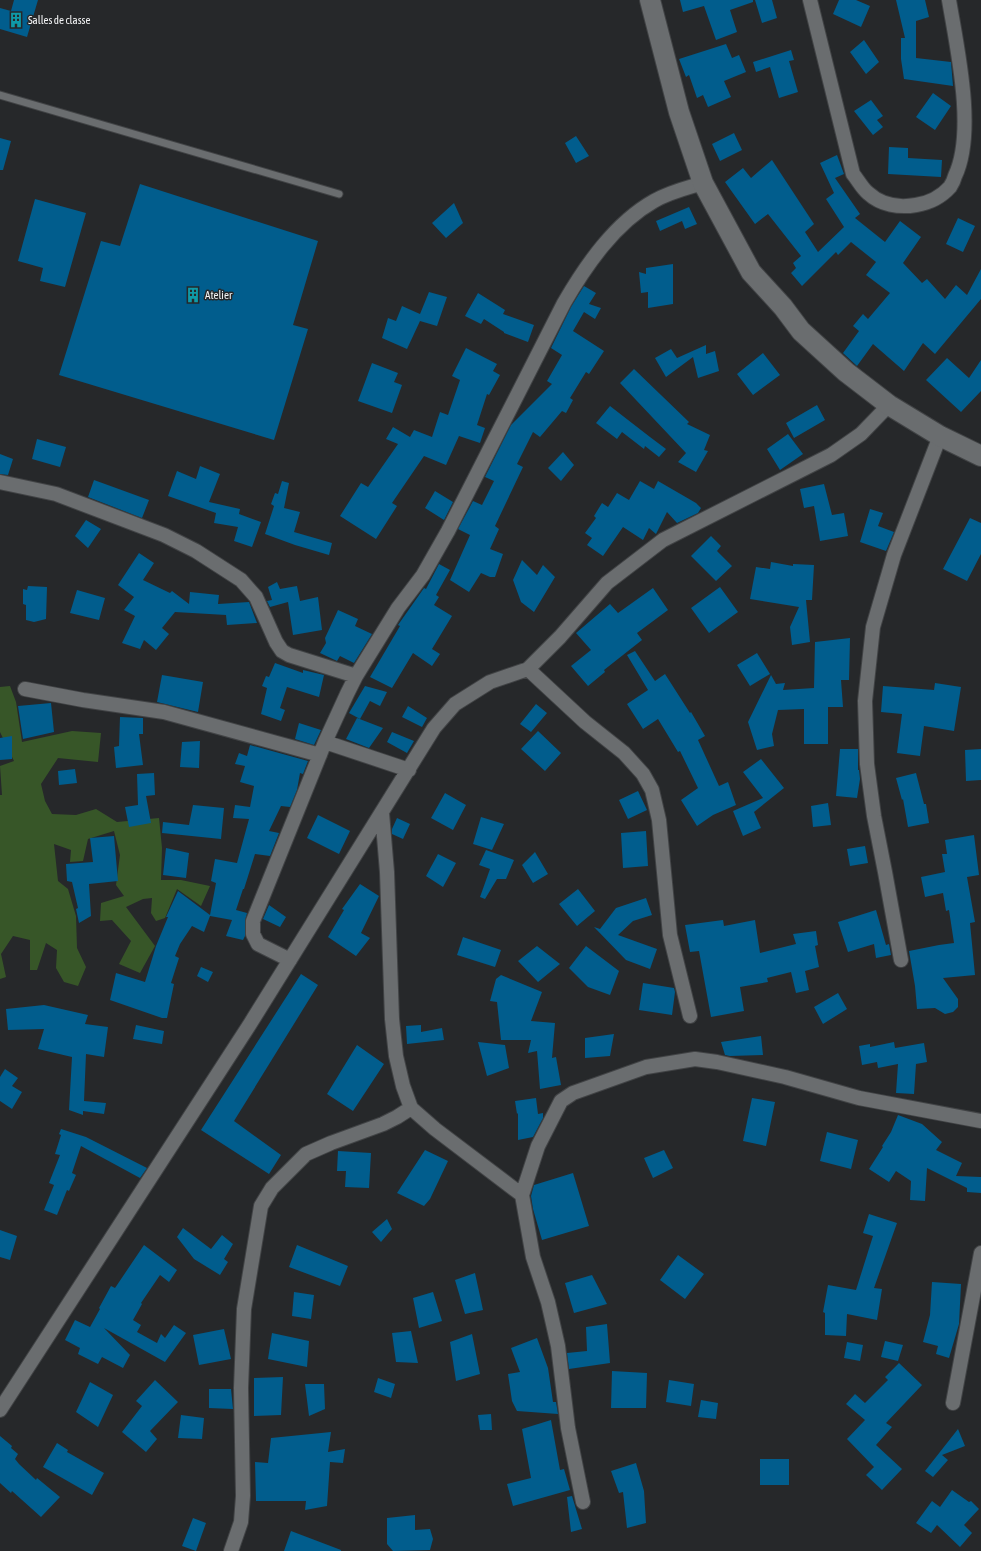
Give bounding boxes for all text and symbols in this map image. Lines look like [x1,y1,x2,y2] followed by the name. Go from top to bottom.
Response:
[7,11,25,29] building icon: Salles de classe
[28,14,90,26] place label: Salles de classe
[184,286,202,304] building icon: Atelier
[205,289,233,301] place label: Atelier

